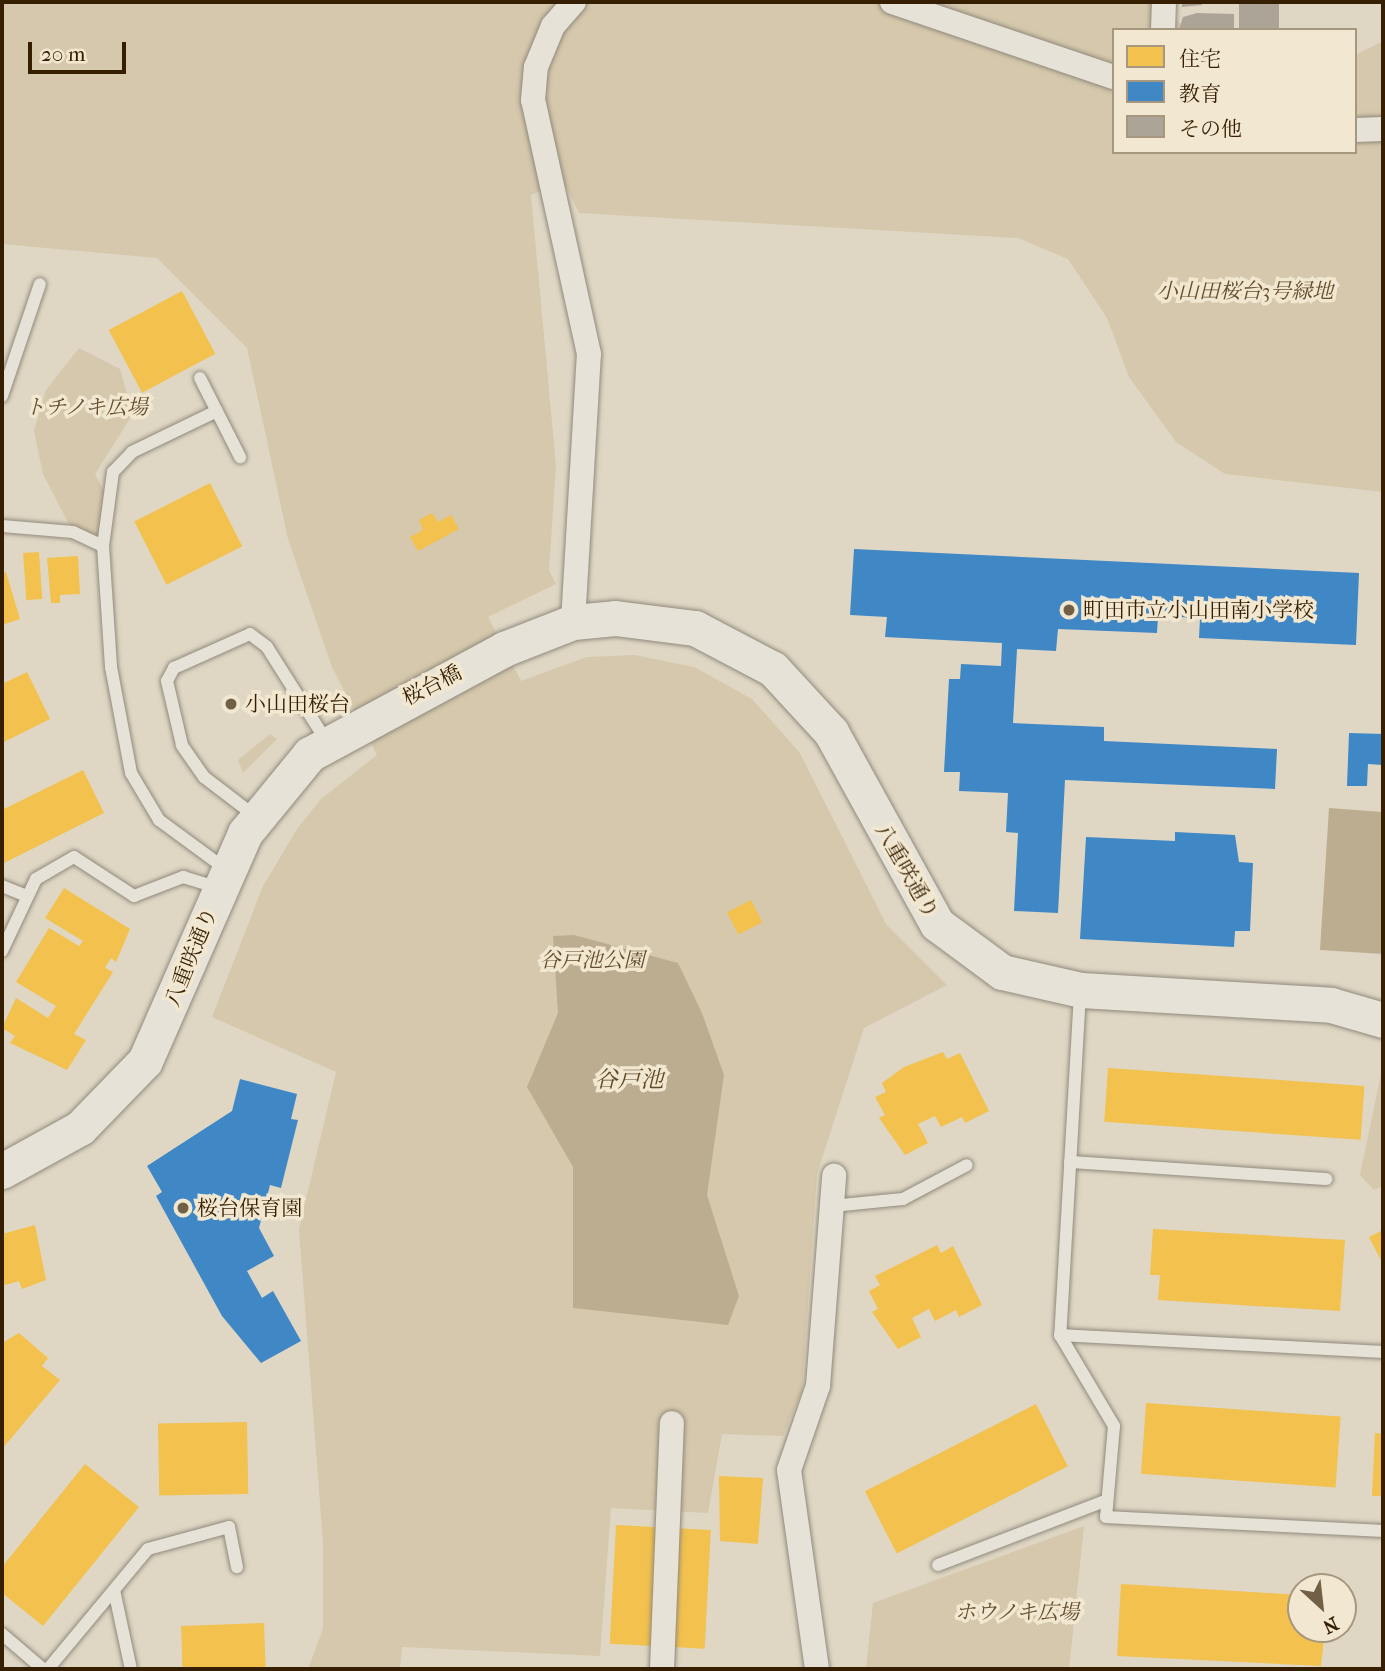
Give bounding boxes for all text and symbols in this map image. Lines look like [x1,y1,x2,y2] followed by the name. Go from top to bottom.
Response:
[32,28,130,72] scale bar
[1112,28,1357,154] legend
[41,42,85,66] text: 20 m
[1179,47,1221,71] text: 住宅
[1179,82,1221,106] text: 教育
[1179,117,1242,141] text: その他
[1157,278,1333,304] park label: 小山田桜台3号緑地
[23,394,149,420] park label: トチノキ広場
[1083,597,1314,623] place label: 町田市立小山田南小学校
[1061,602,1077,618] marker: 町田市立小山田南小学校
[398,659,466,711] street label: 桜台橋
[245,691,350,717] place label: 小山田桜台
[223,696,239,712] marker: 小山田桜台
[870,819,944,923] street label: 八重咲通り
[160,904,222,1010] street label: 八重咲通り
[540,947,644,973] park label: 谷戸池公園
[595,1066,663,1094] water label: 谷戸池
[197,1195,302,1221] place label: 桜台保育園
[175,1200,191,1216] marker: 桜台保育園
[1287,1573,1357,1643] north arrow
[954,1599,1080,1625] park label: ホウノキ広場
[1319,1612,1342,1638] text: N

